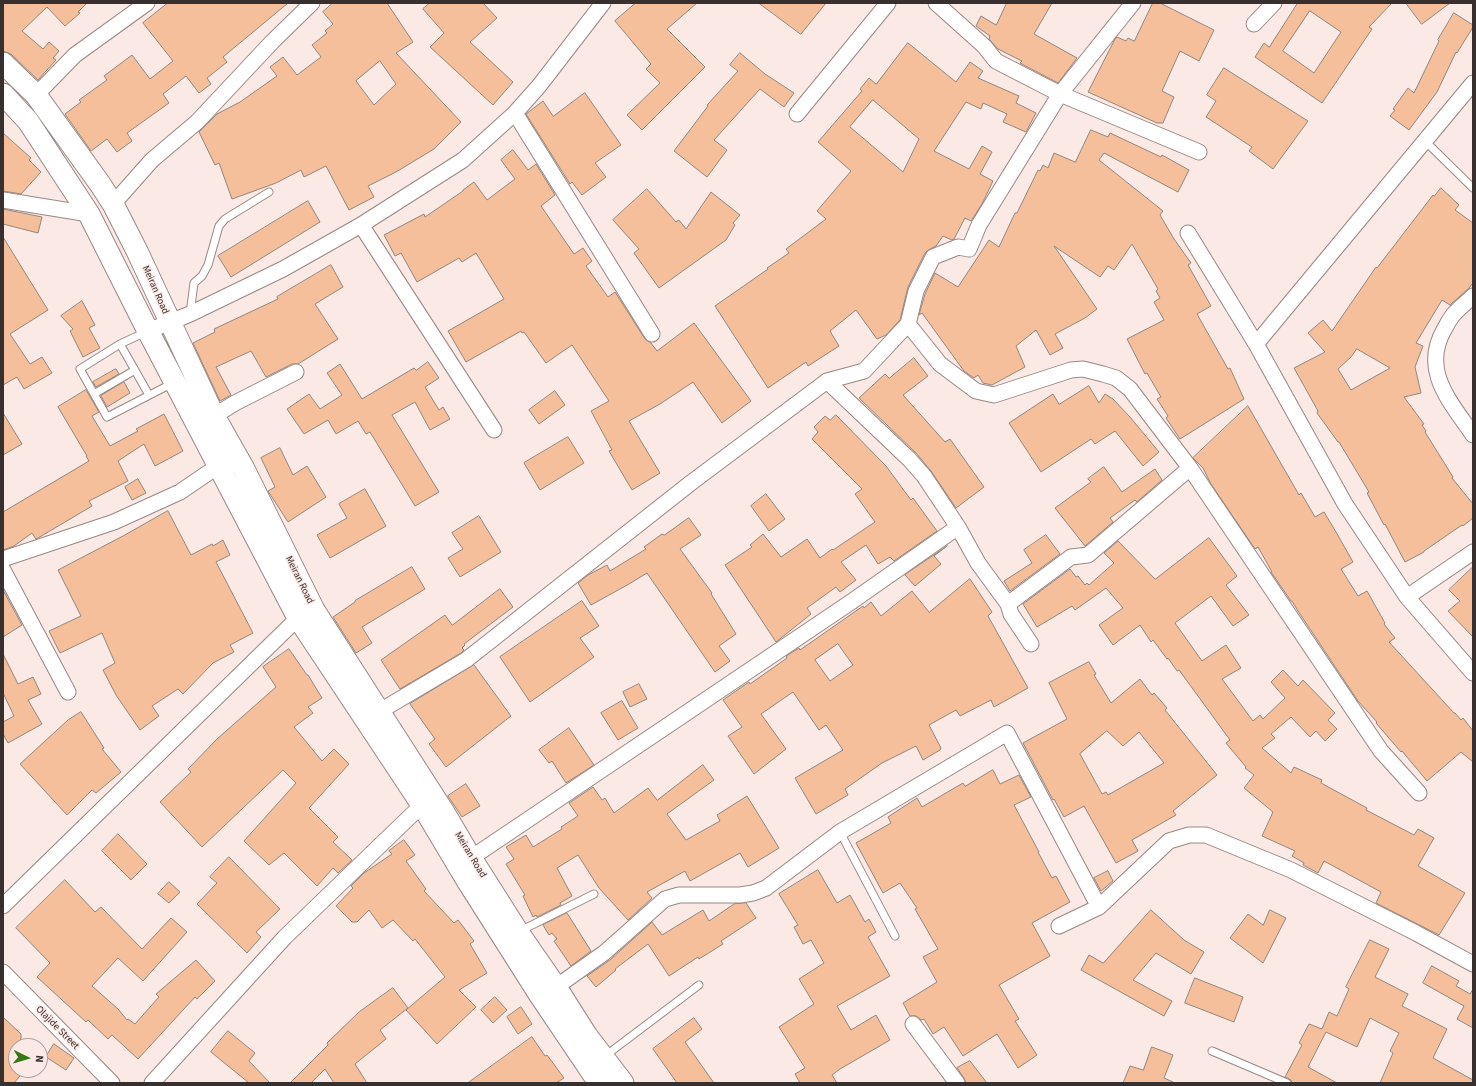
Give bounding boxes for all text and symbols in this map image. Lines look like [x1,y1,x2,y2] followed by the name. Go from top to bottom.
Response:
[139,264,171,316] street label: Meiran Road
[282,554,316,606] street label: Meiran Road
[451,830,489,880] street label: Meiran Road
[33,1004,81,1052] street label: Olajide Street
[8,1038,48,1078] north arrow
[32,1055,47,1063] text: N

